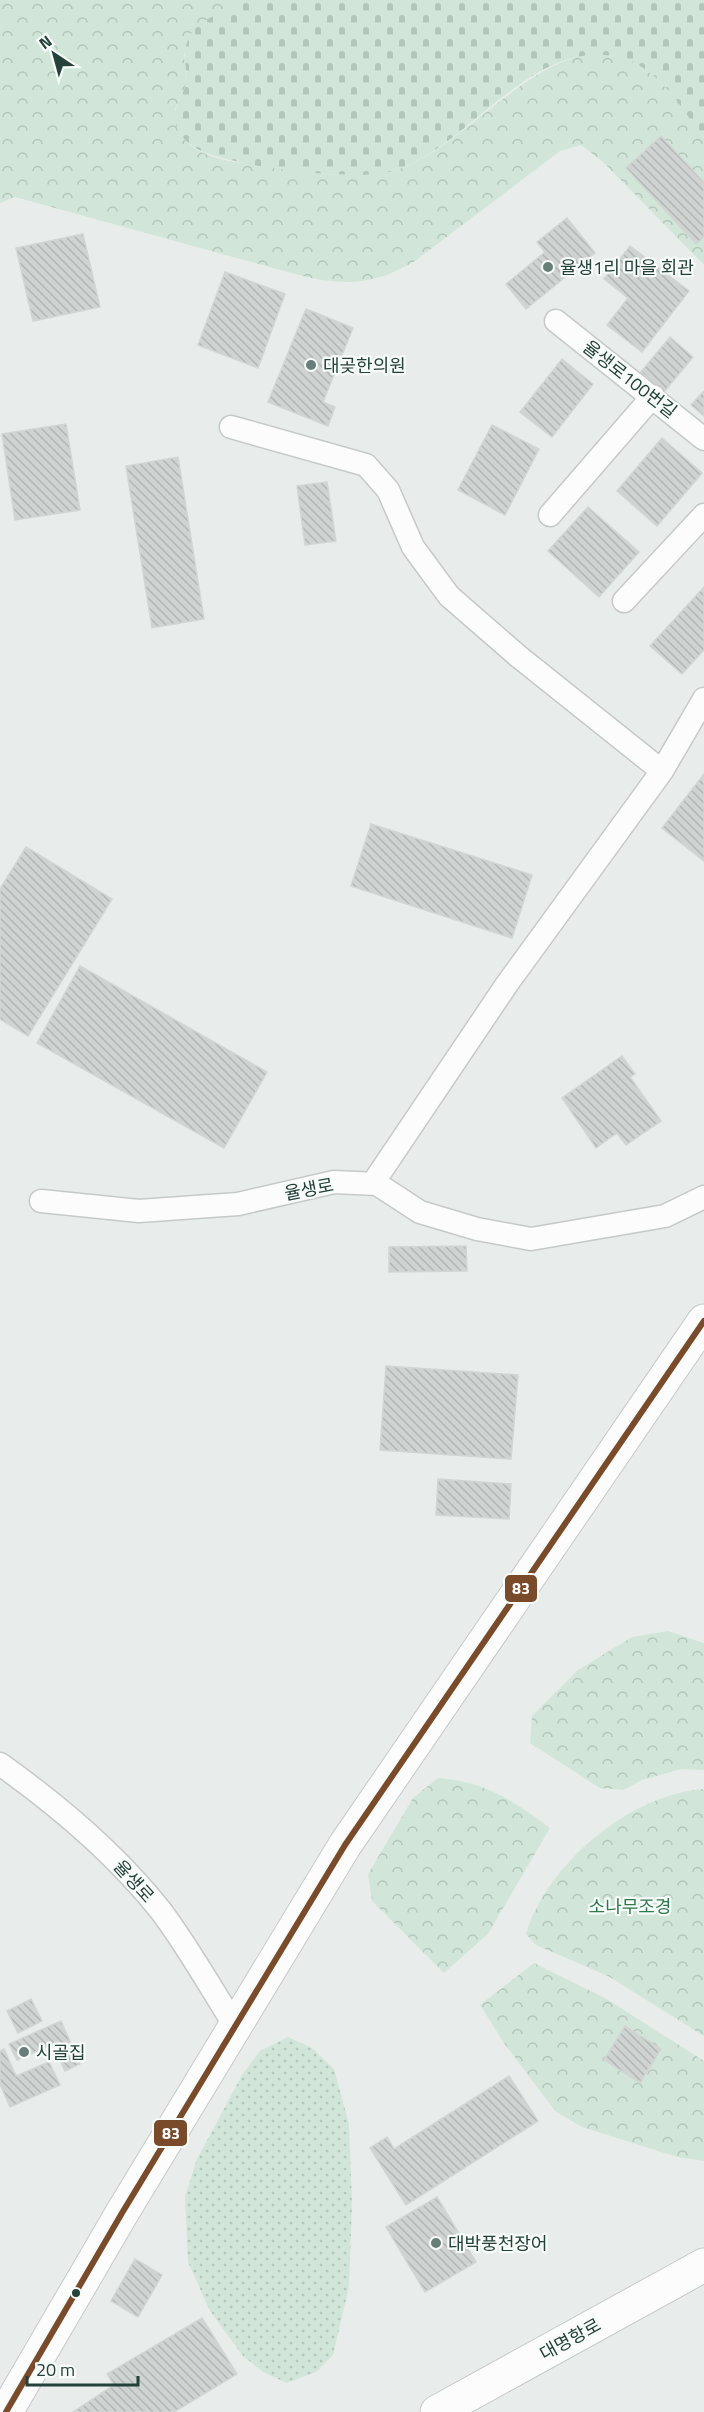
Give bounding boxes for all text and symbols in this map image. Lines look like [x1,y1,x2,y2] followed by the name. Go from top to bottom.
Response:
[24,24,84,84] north arrow
[34,29,57,55] text: N
[560,254,694,281] place label: 율생1리 마을 회관
[541,260,555,274] marker: 율생1리 마을 회관
[577,334,683,424] street label: 율생로100번길
[323,352,406,379] place label: 대곶한의원
[304,358,318,372] marker: 대곶한의원
[282,1171,336,1207] street label: 율생로
[504,1574,538,1603] line badge: 83
[512,1576,530,1600] text: 83
[107,1854,161,1908] street label: 율생로
[589,1893,671,1920] park label: 소나무조경
[36,2039,86,2066] place label: 시골집
[17,2045,31,2059] marker: 시골집
[153,2119,188,2147] line badge: 83
[162,2121,180,2145] text: 83
[448,2230,547,2257] place label: 대박풍천장어
[429,2236,443,2250] marker: 대박풍천장어
[70,2287,82,2299] unlabelled marker
[534,2311,606,2367] street label: 대명항로
[27,2349,138,2387] scale bar
[36,2356,75,2383] text: 20 m

